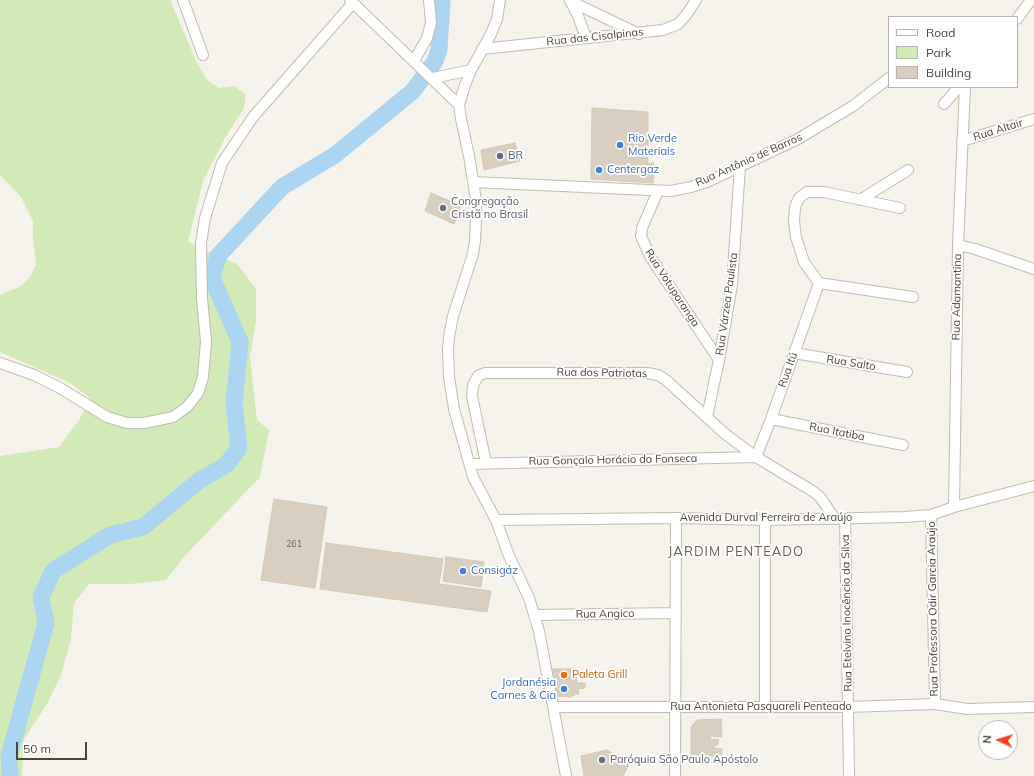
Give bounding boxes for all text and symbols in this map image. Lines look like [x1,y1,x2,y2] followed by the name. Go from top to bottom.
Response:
[888,16,1018,88] legend
[546,25,644,49] street label: Rua das Cisalpinas
[926,25,955,40] text: Road
[926,45,951,60] text: Park
[926,65,971,80] text: Building
[972,116,1024,144] street label: Rua Altair
[694,130,804,190] street label: Rua Antônio de Barros
[628,132,677,158] place label: Rio Verde Materiais
[615,140,625,150] marker: Rio Verde Materiais
[508,149,523,163] place label: BR
[495,151,505,161] marker: BR
[607,163,659,177] place label: Centergaz
[594,165,604,175] marker: Centergaz
[451,195,528,221] place label: Congregação Cristã no Brasil
[438,203,448,213] marker: Congregação Cristã no Brasil
[642,247,702,329] street label: Rua Votuporanga
[713,252,741,356] street label: Rua Várzea Paulista
[950,253,964,341] street label: Rua Adamantina
[776,351,800,389] street label: Rua Itú
[825,353,877,373] street label: Rua Salto
[557,366,647,380] street label: Rua dos Patriotas
[808,420,866,444] street label: Rua Itatiba
[529,452,697,468] street label: Rua Gonçalo Horácio da Fonseca
[680,511,852,525] street label: Avenida Durval Ferreira de Araújo
[925,521,941,697] street label: Rua Professora Odir Garcia Araújo
[839,534,855,692] street label: Rua Etelvino Inocêncio da Silva
[286,539,302,549] house number: 261
[668,544,804,560] district label: JARDIM PENTEADO
[471,564,518,578] place label: Consigáz
[458,566,468,576] marker: Consigáz
[575,607,635,621] street label: Rua Angico
[572,668,627,682] place label: Paleta Grill
[559,670,569,680] marker: Paleta Grill
[490,676,556,702] place label: Jordanésia Carnes & Cia
[559,684,569,694] marker: Jordanésia Carnes & Cia
[670,700,852,714] street label: Rua Antonieta Pasquareli Penteado
[978,720,1018,760] north arrow
[18,734,89,760] scale bar
[980,735,994,744] text: N
[23,741,51,756] text: 50 m
[610,753,758,767] place label: Paróquia São Paulo Apóstolo
[597,755,607,765] marker: Paróquia São Paulo Apóstolo

